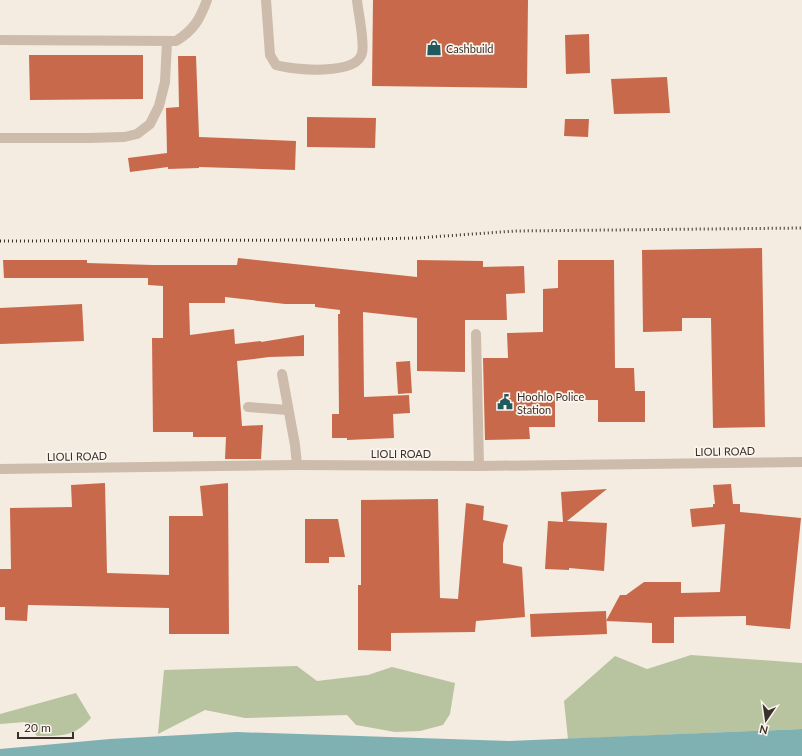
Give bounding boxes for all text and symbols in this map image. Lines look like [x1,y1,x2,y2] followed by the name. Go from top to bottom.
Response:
[425,39,443,57] shop icon: Cashbuild
[446,42,493,55] place label: Cashbuild
[517,390,584,416] place label: Hoohlo Police Station
[496,393,514,411] public building icon: Hoohlo Police Station
[695,444,755,458] street label: LIOLI ROAD
[371,447,431,460] street label: LIOLI ROAD
[47,449,107,463] street label: LIOLI ROAD
[746,700,786,740] north arrow
[18,714,73,740] scale bar
[24,720,51,735] text: 20 m
[758,723,769,738] text: N

